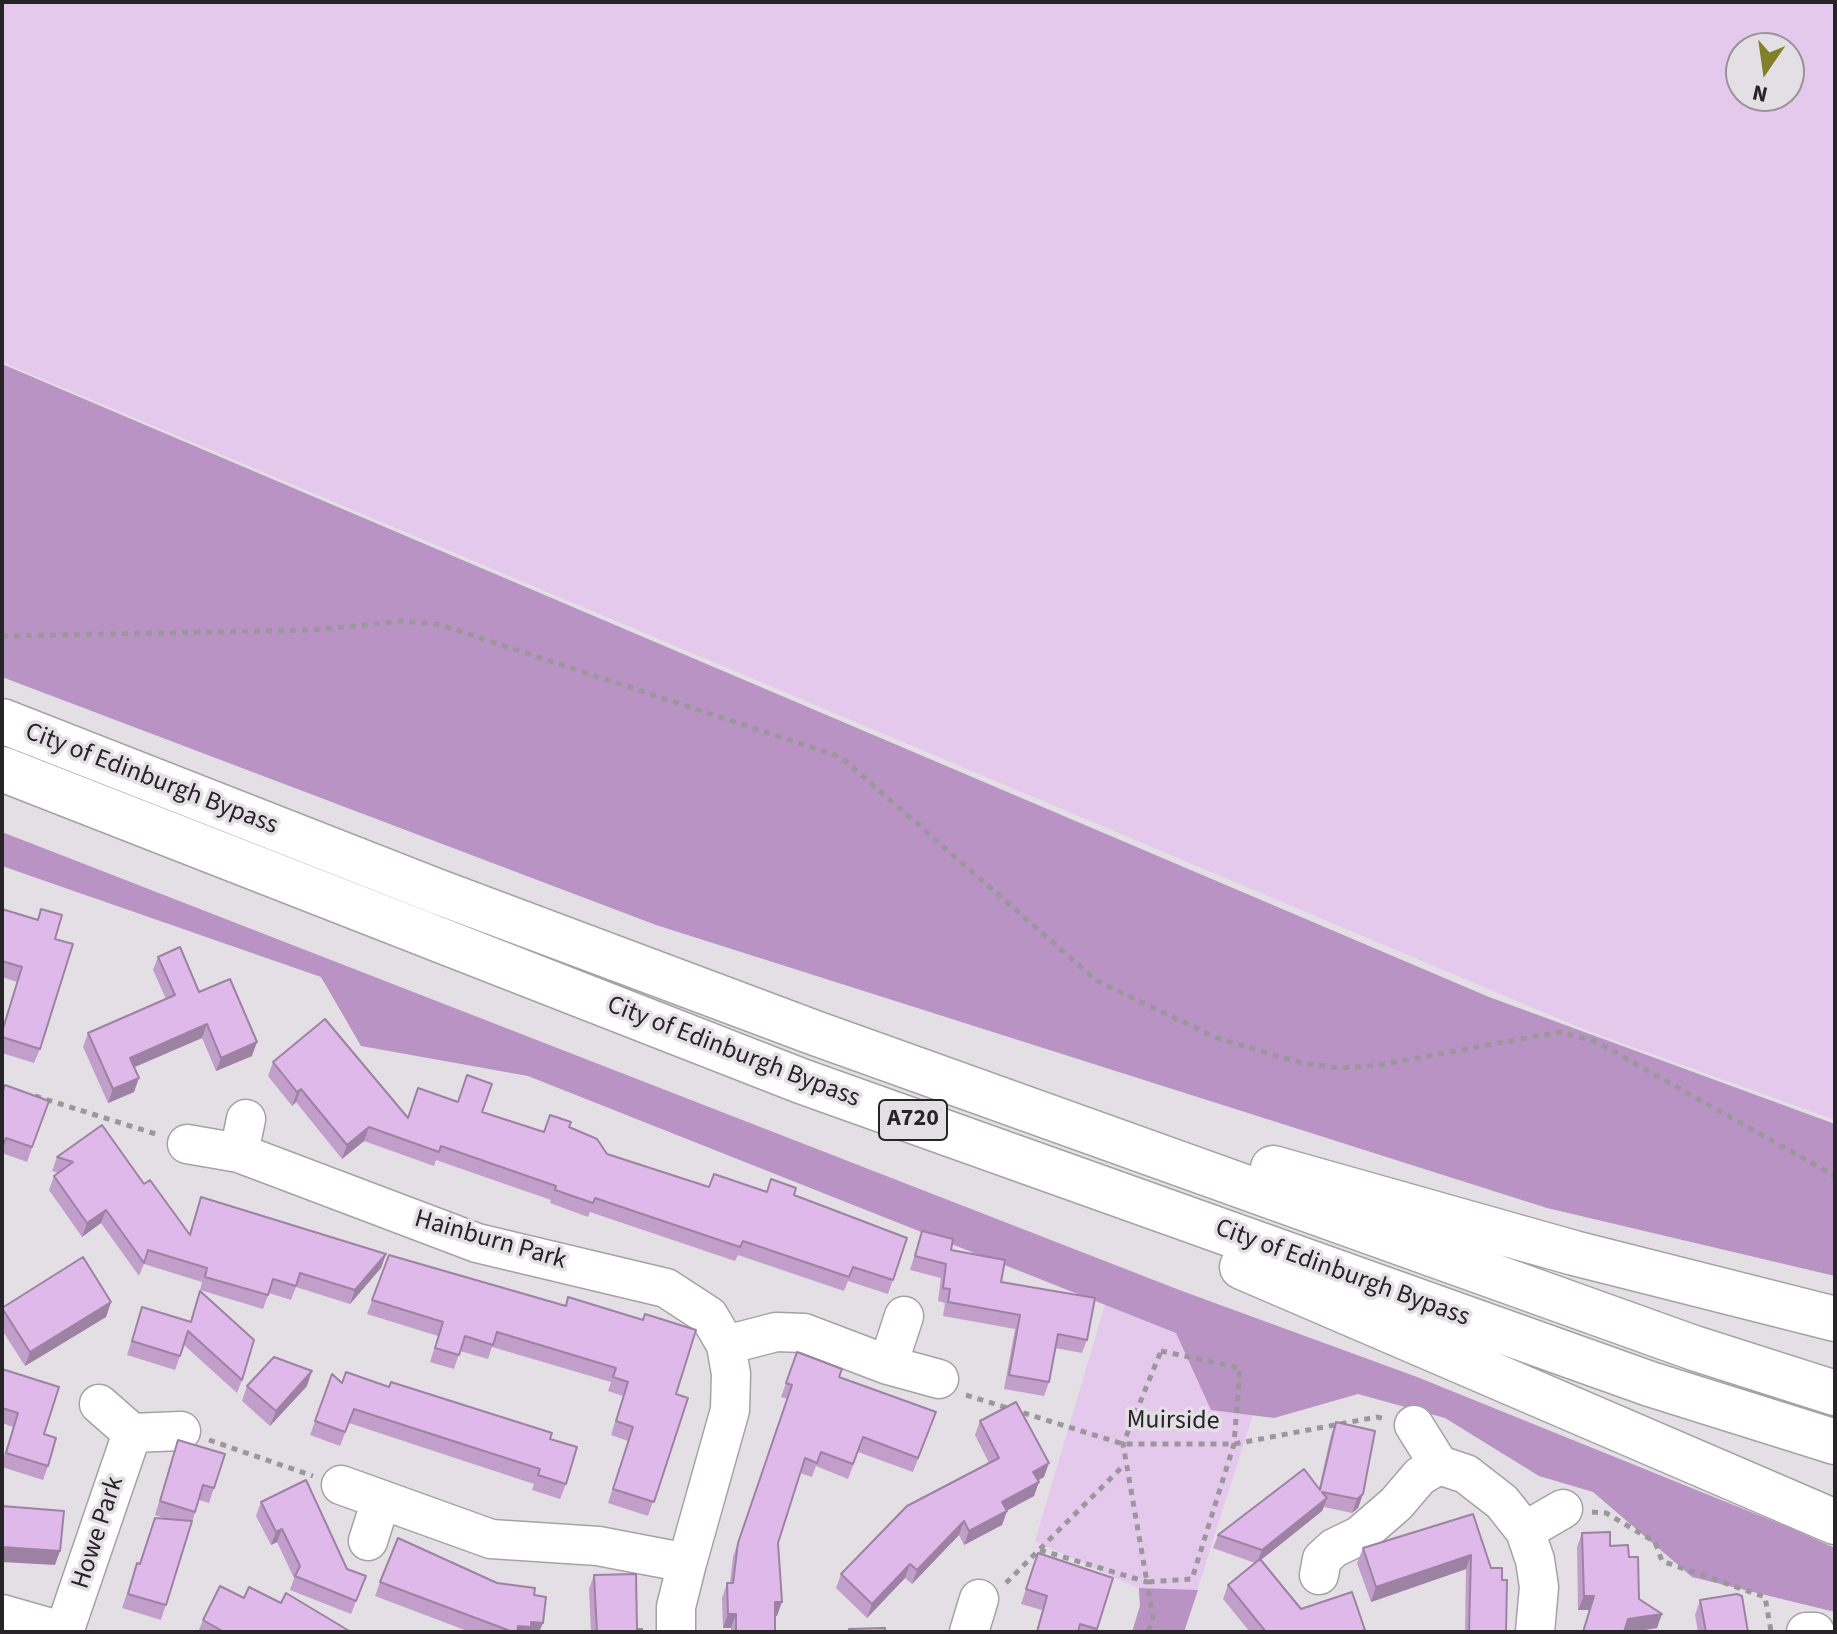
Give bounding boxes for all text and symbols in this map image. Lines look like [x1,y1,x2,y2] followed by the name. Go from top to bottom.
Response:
[1725,32,1805,112] north arrow
[1749,76,1771,111] text: N
[20,717,282,843] street label: City of Edinburgh Bypass
[602,990,864,1116] street label: City of Edinburgh Bypass
[879,1100,947,1140] road number: A720
[411,1204,569,1278] street label: Hainburn Park
[1211,1213,1473,1335] street label: City of Edinburgh Bypass
[1126,1406,1220,1438] street label: Muirside
[66,1473,132,1593] street label: Howe Park

